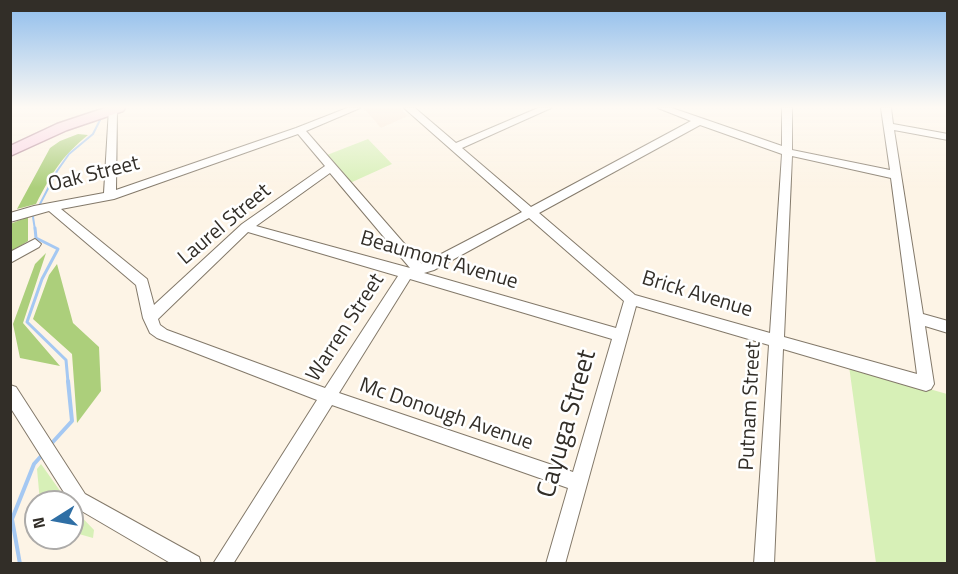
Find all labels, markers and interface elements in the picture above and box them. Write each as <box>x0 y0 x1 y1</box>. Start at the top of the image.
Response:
street label: Oak Street <box>46 152 142 198</box>
street label: Laurel Street <box>174 179 276 271</box>
street label: Beaumont Avenue <box>357 226 521 296</box>
street label: Brick Avenue <box>639 266 755 324</box>
street label: Warren Street <box>302 269 390 387</box>
street label: Putnam Street <box>735 341 767 471</box>
street label: Cayuga Street <box>532 346 604 502</box>
street label: Mc Donough Avenue <box>356 373 536 457</box>
north arrow <box>24 490 84 550</box>
text: N <box>25 515 51 531</box>

